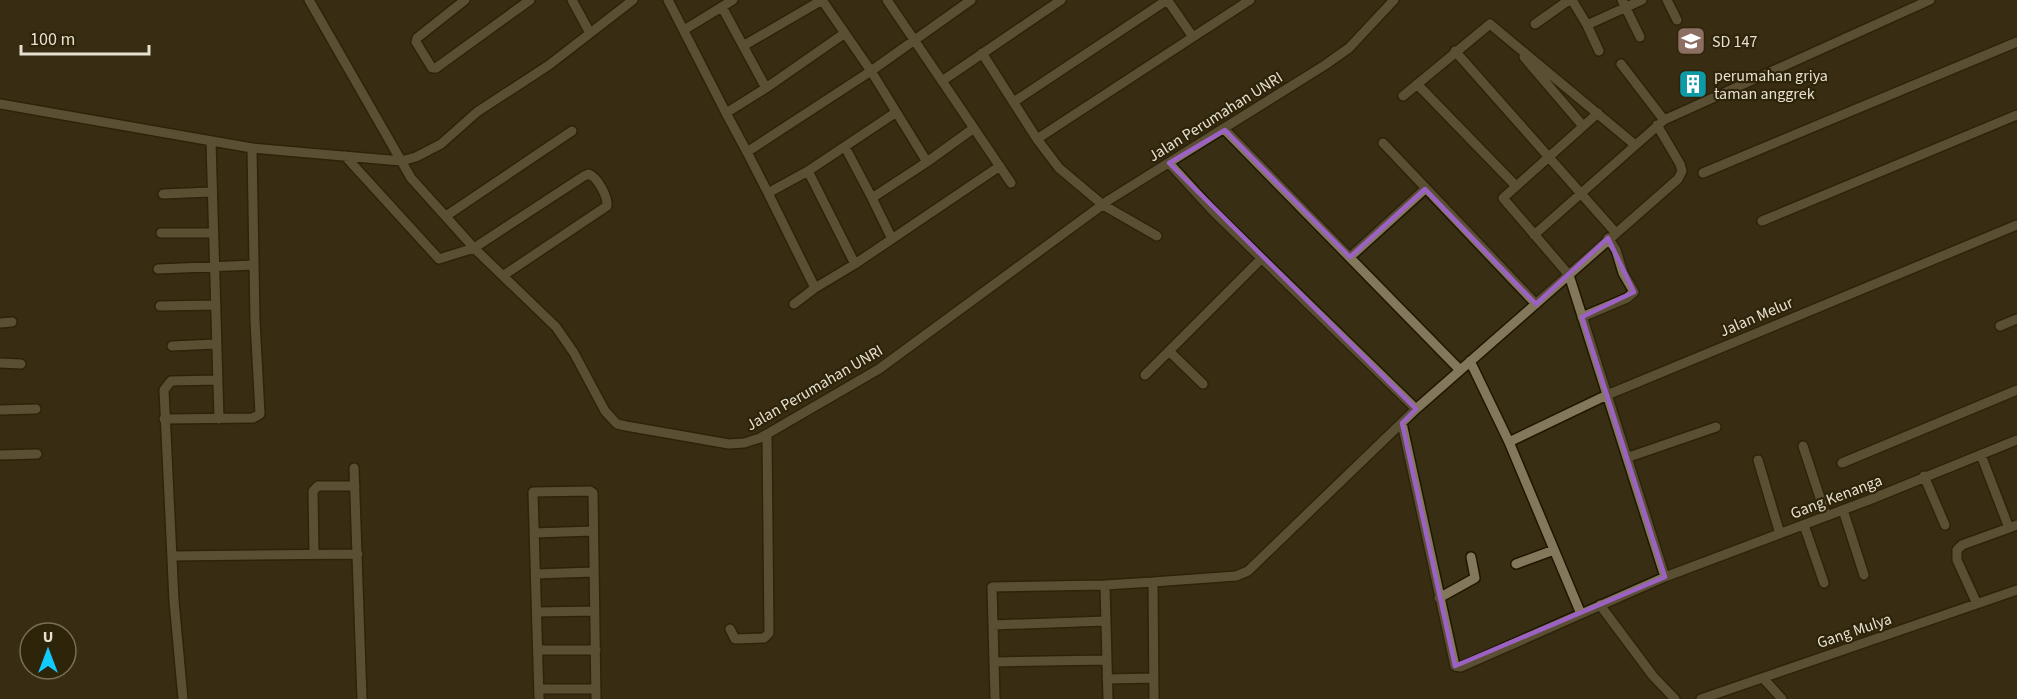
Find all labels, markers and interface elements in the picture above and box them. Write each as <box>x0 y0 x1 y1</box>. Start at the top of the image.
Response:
scale bar <box>21 18 148 56</box>
school or university icon: SD 147 <box>1675 25 1707 57</box>
text: 100 m <box>30 27 75 52</box>
place label: SD 147 <box>1712 31 1757 53</box>
place label: perumahan griya taman anggrek <box>1714 65 1828 105</box>
street label: Jalan Perumahan UNRI <box>1144 67 1287 167</box>
building icon: perumahan griya taman anggrek <box>1677 68 1709 100</box>
street label: Jalan Melur <box>1716 291 1797 342</box>
street label: Jalan Perumahan UNRI <box>742 340 887 436</box>
street label: Gang Kenanga <box>1787 469 1885 524</box>
street label: Gang Mulya <box>1814 608 1895 654</box>
north arrow <box>18 621 78 681</box>
text: U <box>43 626 53 648</box>

